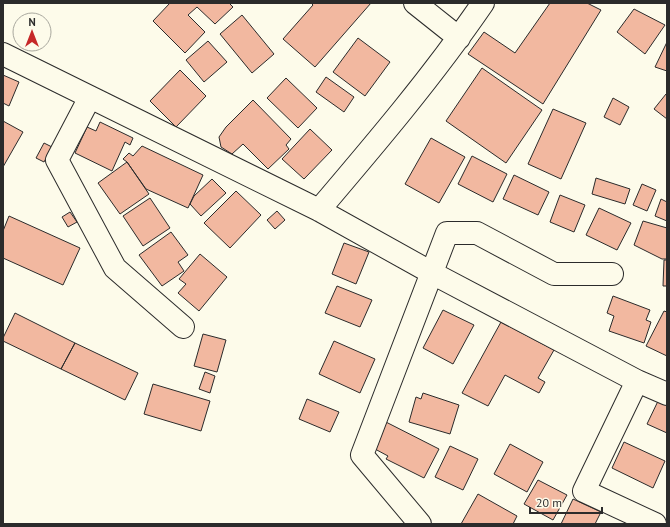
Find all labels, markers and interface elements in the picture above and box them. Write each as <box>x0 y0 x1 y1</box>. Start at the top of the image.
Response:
north arrow <box>12 12 52 52</box>
text: N <box>28 15 36 29</box>
scale bar <box>530 489 602 515</box>
text: 20 m <box>536 495 562 510</box>

